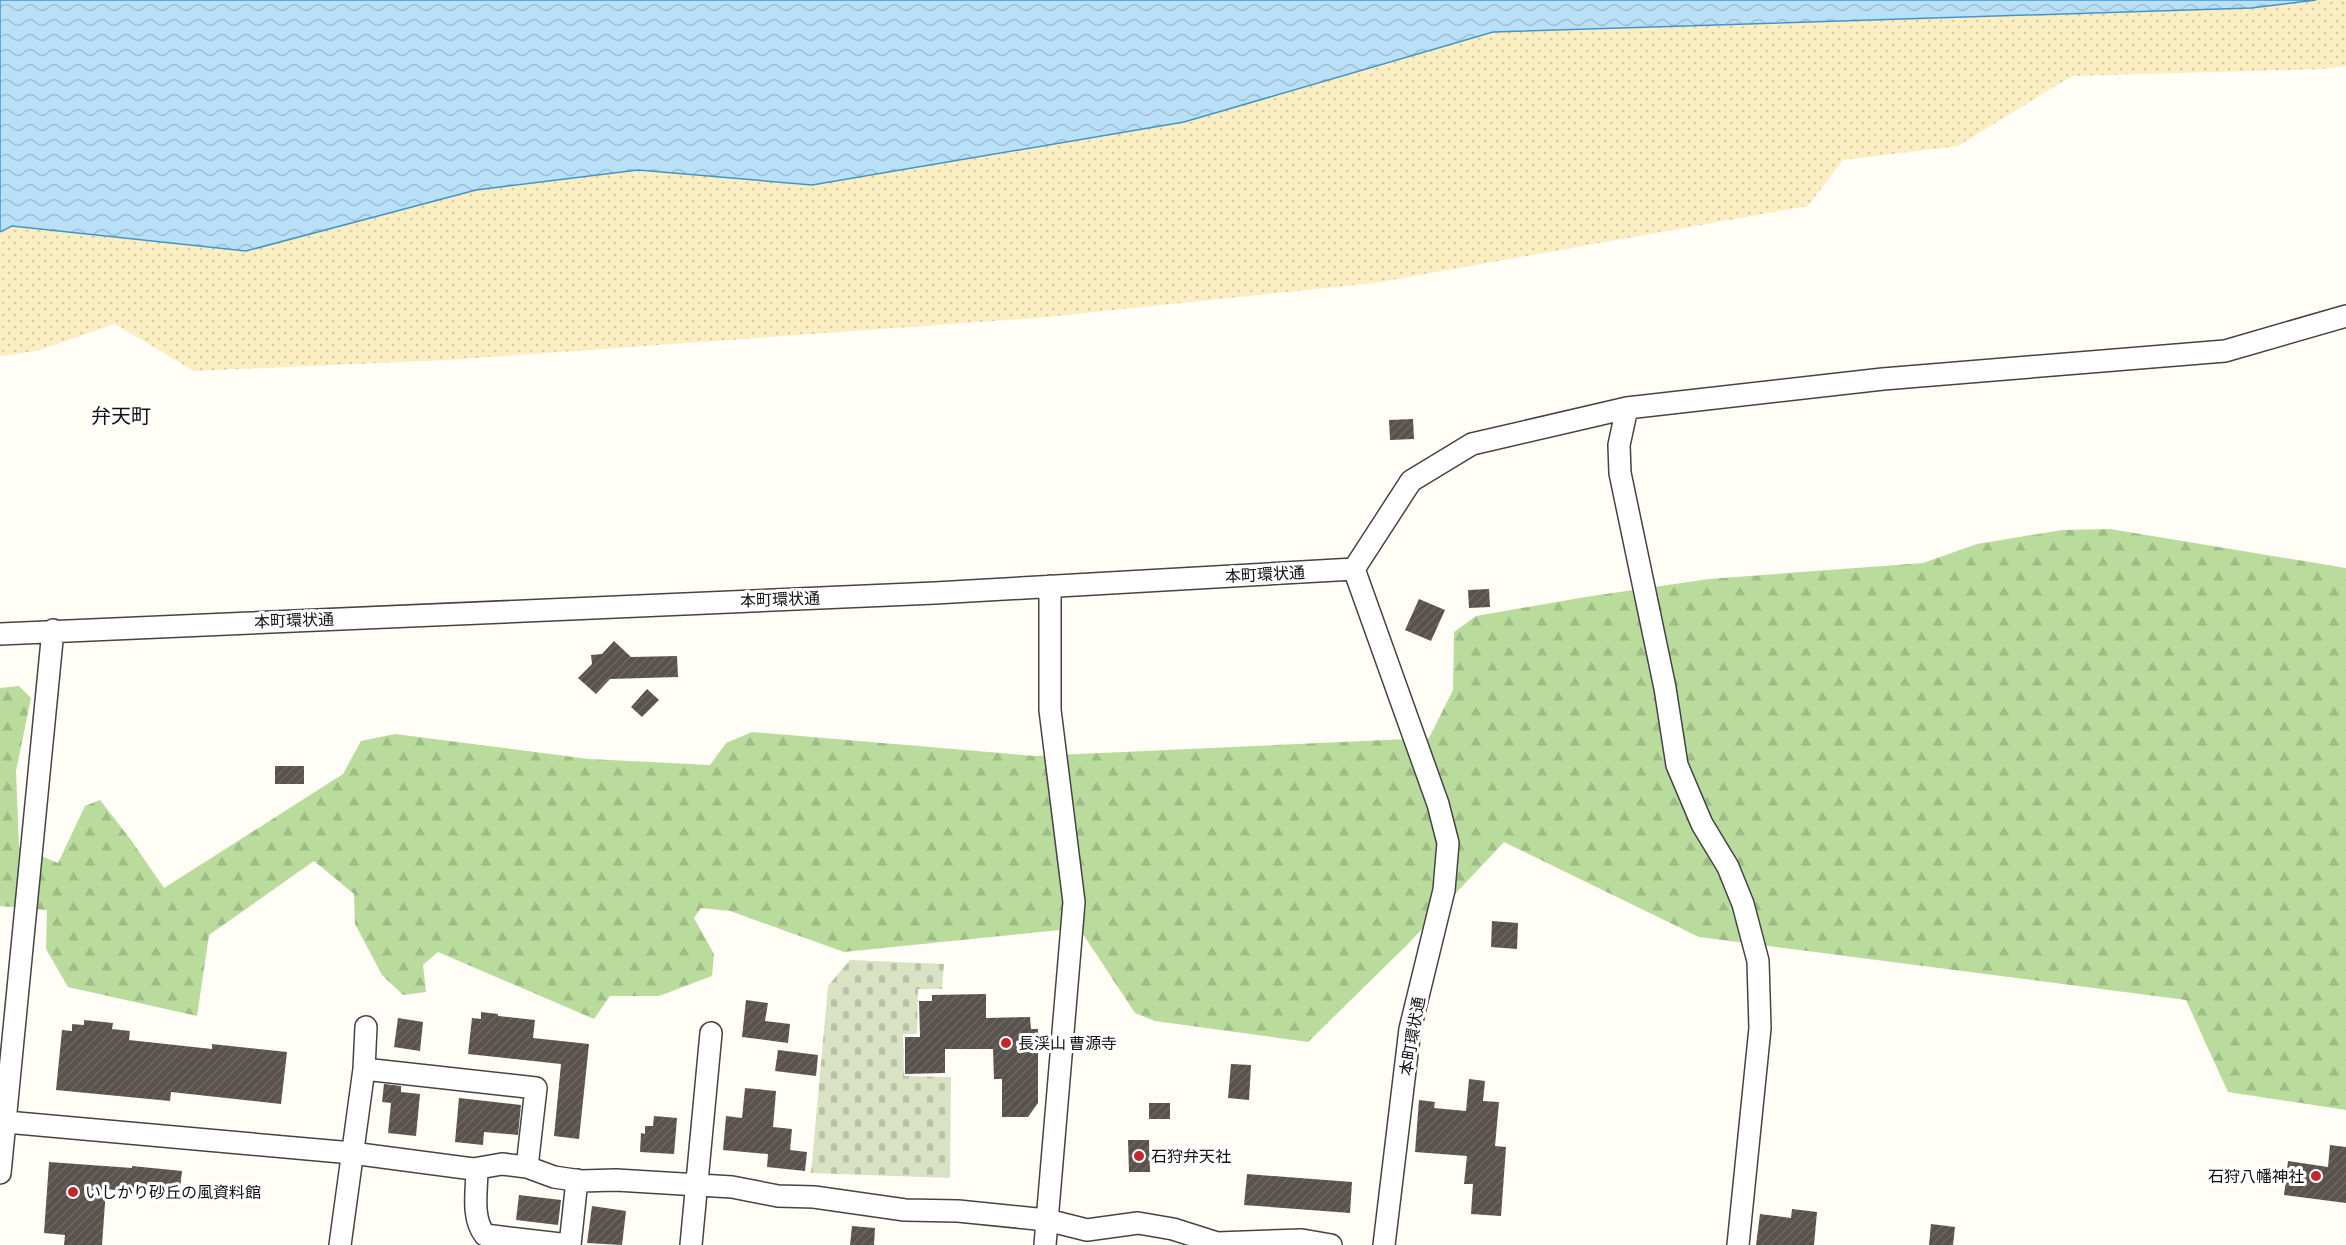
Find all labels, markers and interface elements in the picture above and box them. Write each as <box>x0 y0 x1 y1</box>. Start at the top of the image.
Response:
district label: 弁天町 <box>91 405 151 427</box>
street label: 本町環状通 <box>1225 564 1305 585</box>
street label: 本町環状通 <box>740 590 820 609</box>
street label: 本町環状通 <box>254 611 334 630</box>
street label: 本町環状通 <box>1397 995 1428 1077</box>
place label: 長渓山 曹源寺 <box>1018 1035 1117 1052</box>
marker: 長渓山 曹源寺 <box>999 1036 1013 1050</box>
place label: 石狩弁天社 <box>1151 1148 1231 1165</box>
marker: 石狩弁天社 <box>1132 1149 1146 1163</box>
place label: 石狩八幡神社 <box>2208 1168 2304 1185</box>
marker: 石狩八幡神社 <box>2309 1169 2323 1183</box>
place label: いしかり砂丘の風資料館 <box>85 1184 261 1201</box>
marker: いしかり砂丘の風資料館 <box>66 1185 80 1199</box>

